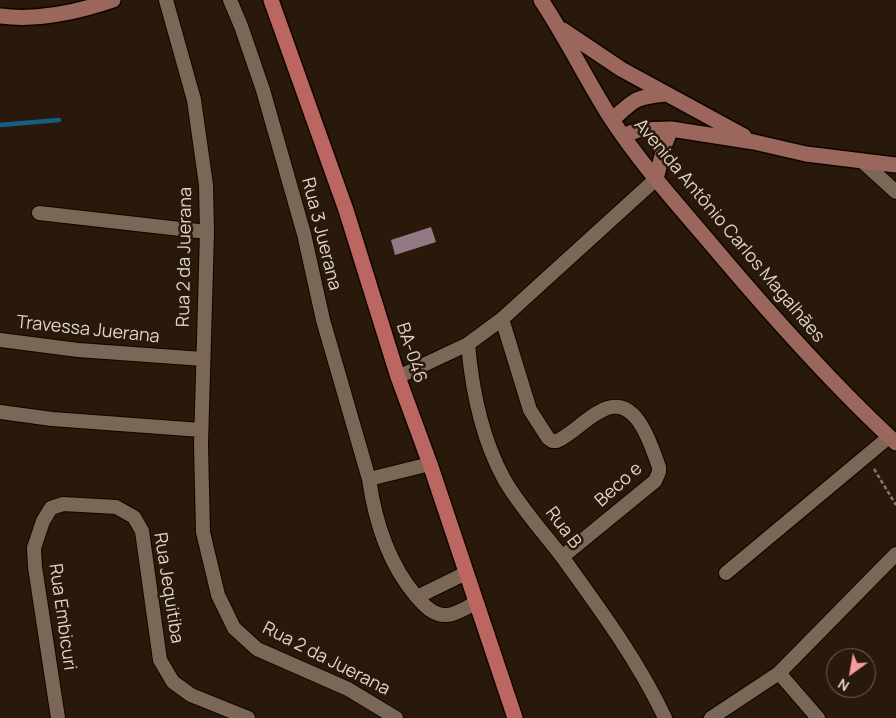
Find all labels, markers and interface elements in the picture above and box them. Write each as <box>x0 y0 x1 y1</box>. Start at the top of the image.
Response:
street label: Avenida Antônio Carlos Magalhães <box>629 115 829 347</box>
street label: Rua 3 Juerana <box>297 175 345 293</box>
street label: Rua 2 da Juerana <box>173 187 197 327</box>
street label: Travessa Juerana <box>15 312 161 348</box>
street label: BA-046 <box>391 320 431 386</box>
street label: Beco e <box>591 458 647 512</box>
street label: Rua B <box>540 503 586 553</box>
street label: Rua Jequitiba <box>149 531 187 645</box>
street label: Rua Embicuri <box>44 562 80 672</box>
street label: Rua 2 da Juerana <box>259 618 393 700</box>
north arrow <box>826 648 876 698</box>
text: N <box>834 675 853 696</box>

